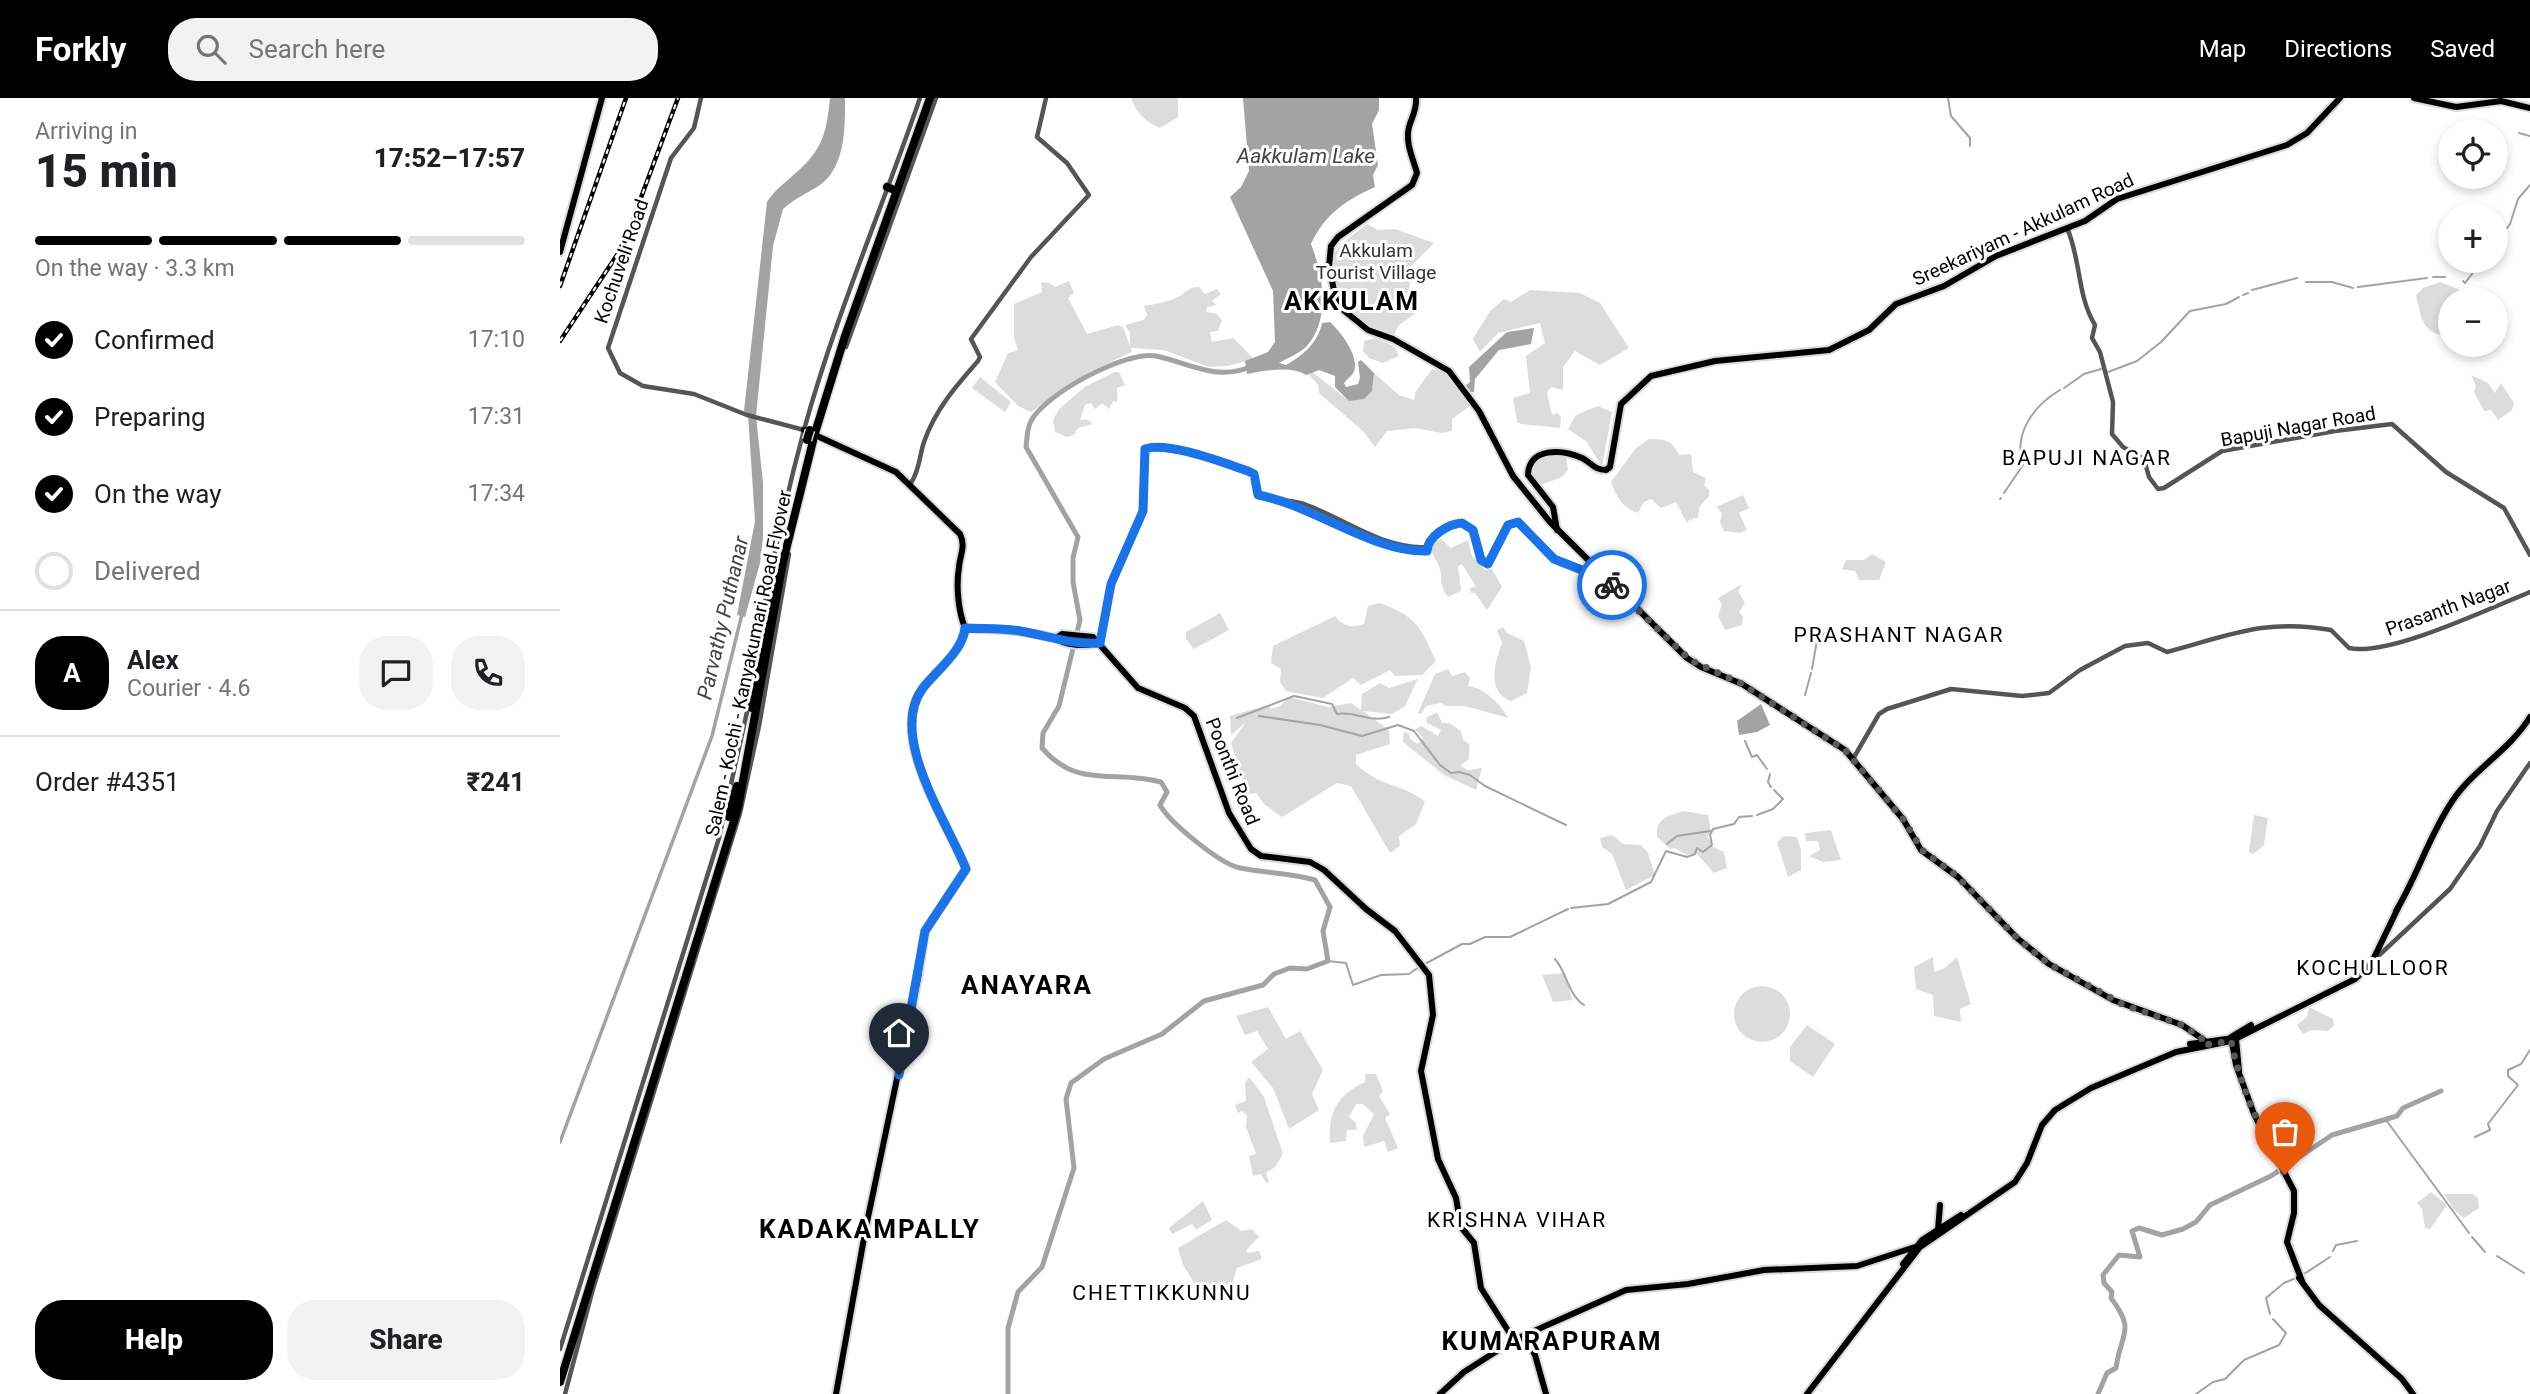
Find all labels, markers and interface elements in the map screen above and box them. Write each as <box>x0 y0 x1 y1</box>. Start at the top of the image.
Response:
search box <box>168 18 658 81</box>
text: Forkly <box>35 30 126 69</box>
icon: search <box>192 30 230 68</box>
text: Search here <box>248 34 385 64</box>
text: Map <box>2199 35 2246 63</box>
text: Directions <box>2284 35 2392 63</box>
text: Saved <box>2430 35 2495 63</box>
text: Arriving in <box>35 118 138 145</box>
map controls <box>2438 119 2508 357</box>
button: locate <box>2438 119 2508 189</box>
text: 17:52–17:57 <box>374 143 525 173</box>
text: 15 min <box>35 144 178 198</box>
water label: Aakkulam Lake <box>1236 144 1375 168</box>
street label: Sreekariyam - Akkulam Road <box>1909 168 2137 291</box>
street label: Kochuveli Road <box>589 196 654 326</box>
button: + <box>2438 203 2508 273</box>
park label: Akkulam Tourist Village <box>1316 239 1436 284</box>
text: On the way · 3.3 km <box>35 255 235 282</box>
district label: AKKULAM <box>1284 286 1420 316</box>
button: − <box>2438 287 2508 357</box>
icon: check <box>35 321 73 359</box>
text: Confirmed <box>94 325 215 355</box>
text: 17:10 <box>468 326 525 353</box>
icon: check <box>35 398 73 436</box>
text: Preparing <box>94 402 206 432</box>
street label: Bapuji Nagar Road <box>2219 402 2377 451</box>
text: 17:31 <box>468 403 525 430</box>
district label: BAPUJI NAGAR <box>2002 446 2172 470</box>
icon: check <box>35 475 73 513</box>
text: On the way <box>94 479 222 509</box>
text: 17:34 <box>468 480 525 507</box>
street label: Salem - Kochi - Kanyakumari Road Flyover <box>701 487 797 838</box>
water label: Parvathy Puthanar <box>693 533 754 702</box>
courier <box>1577 550 1647 620</box>
text: Delivered <box>94 556 201 586</box>
icon: bike <box>1593 566 1631 604</box>
street label: Prasanth Nagar <box>2382 574 2515 641</box>
district label: PRASHANT NAGAR <box>1794 623 2004 647</box>
button: chat <box>359 636 433 710</box>
button: phone <box>451 636 525 710</box>
text: Alex <box>127 645 179 675</box>
text: A <box>63 658 81 688</box>
text: Courier · 4.6 <box>127 675 250 702</box>
street label: Poonthi Road <box>1201 714 1264 828</box>
text: Order #4351 <box>35 767 180 797</box>
text: ₹241 <box>467 767 525 797</box>
district label: KOCHULLOOR <box>2296 956 2450 980</box>
district label: ANAYARA <box>961 970 1093 1000</box>
pin <box>869 1003 929 1075</box>
icon: home <box>880 1014 918 1052</box>
pin <box>2255 1102 2315 1174</box>
icon: bag <box>2266 1113 2304 1151</box>
district label: KRISHNA VIHAR <box>1427 1208 1607 1232</box>
district label: KADAKAMPALLY <box>759 1214 981 1244</box>
district label: CHETTIKKUNNU <box>1072 1281 1252 1305</box>
button: Help <box>35 1300 273 1380</box>
button: Share <box>287 1300 525 1380</box>
district label: KUMARAPURAM <box>1441 1326 1663 1356</box>

